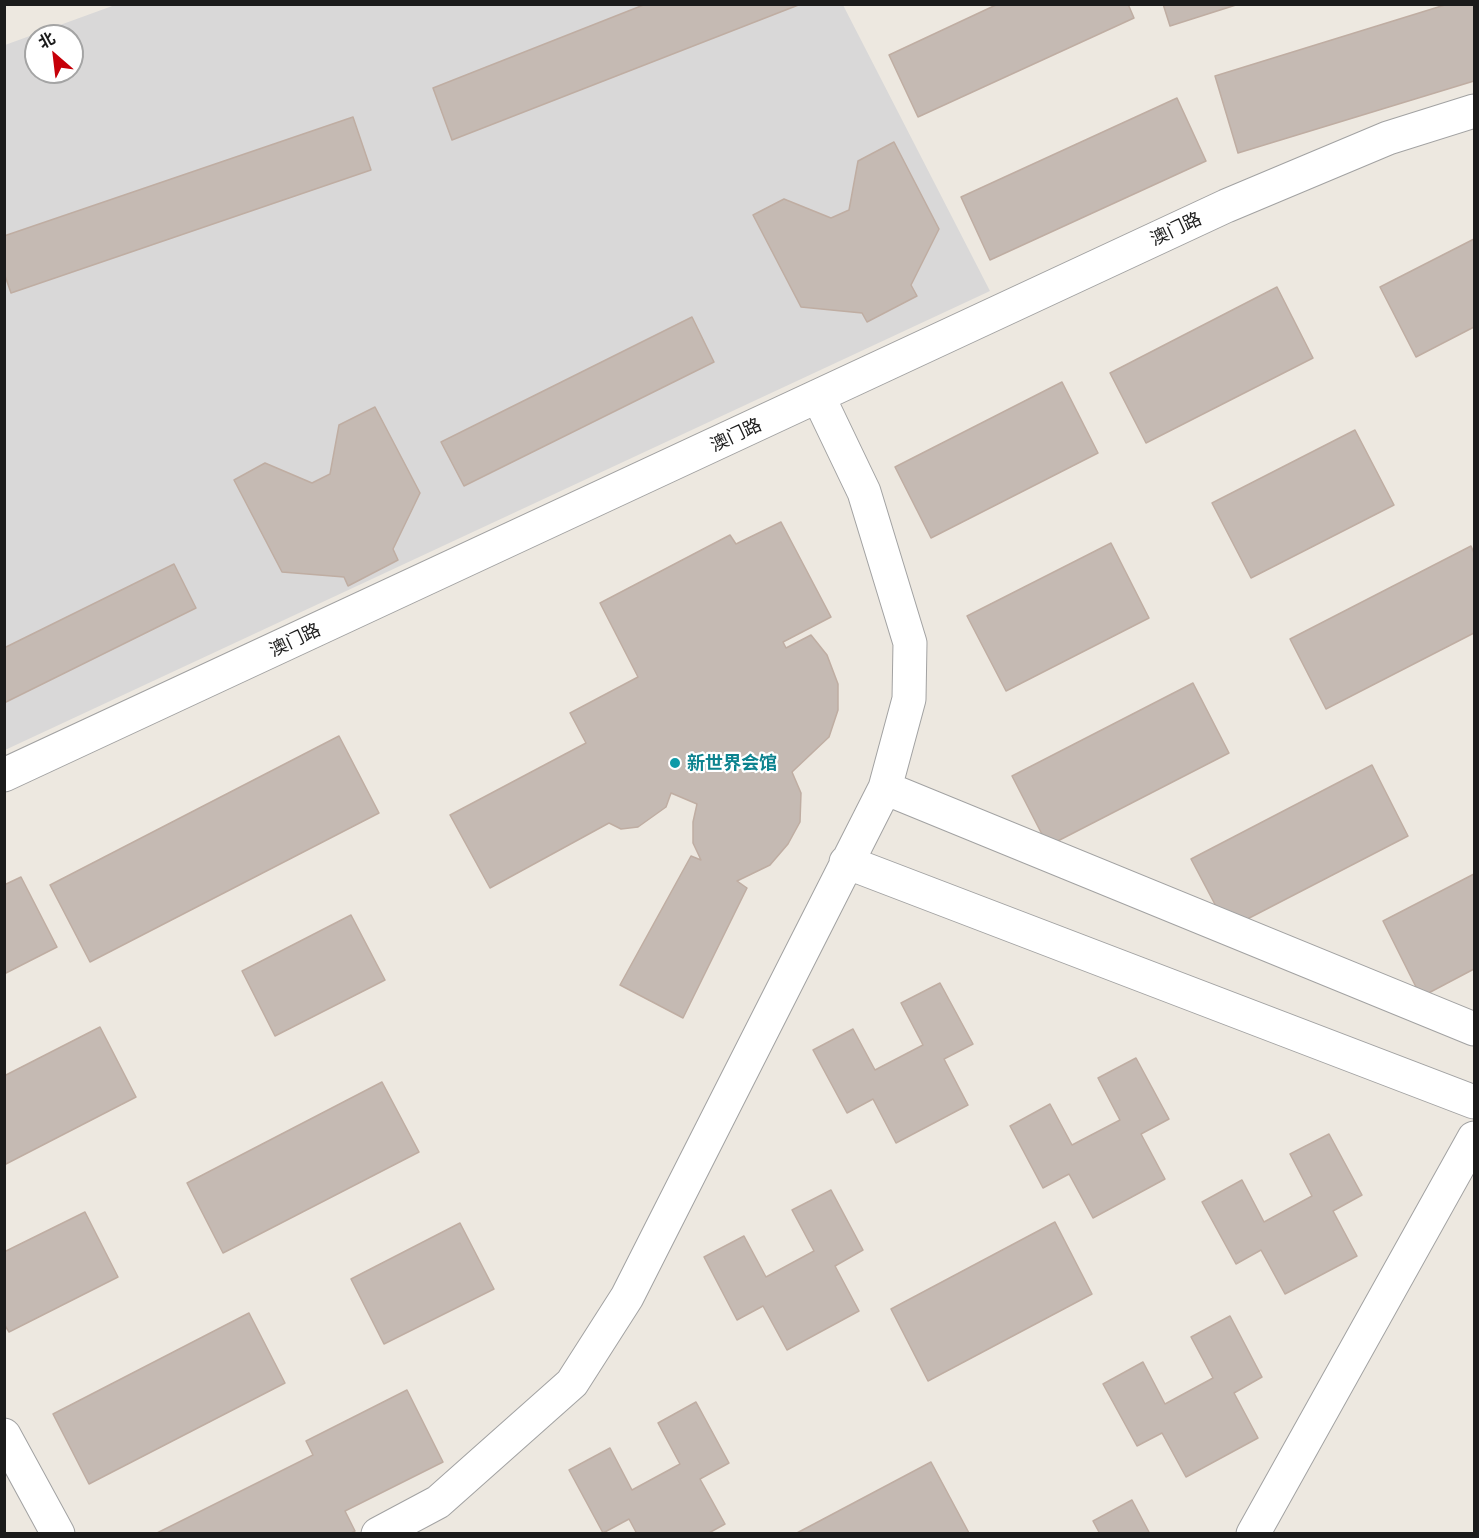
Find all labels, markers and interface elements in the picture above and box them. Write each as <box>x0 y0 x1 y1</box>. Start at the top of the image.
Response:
north arrow <box>24 24 84 84</box>
text: 北 <box>35 27 58 52</box>
street label: 澳门路 <box>1147 208 1205 250</box>
street label: 澳门路 <box>707 414 765 456</box>
street label: 澳门路 <box>266 619 324 661</box>
place label: 新世界会馆 <box>687 752 777 774</box>
marker: 新世界会馆 <box>668 756 682 770</box>

